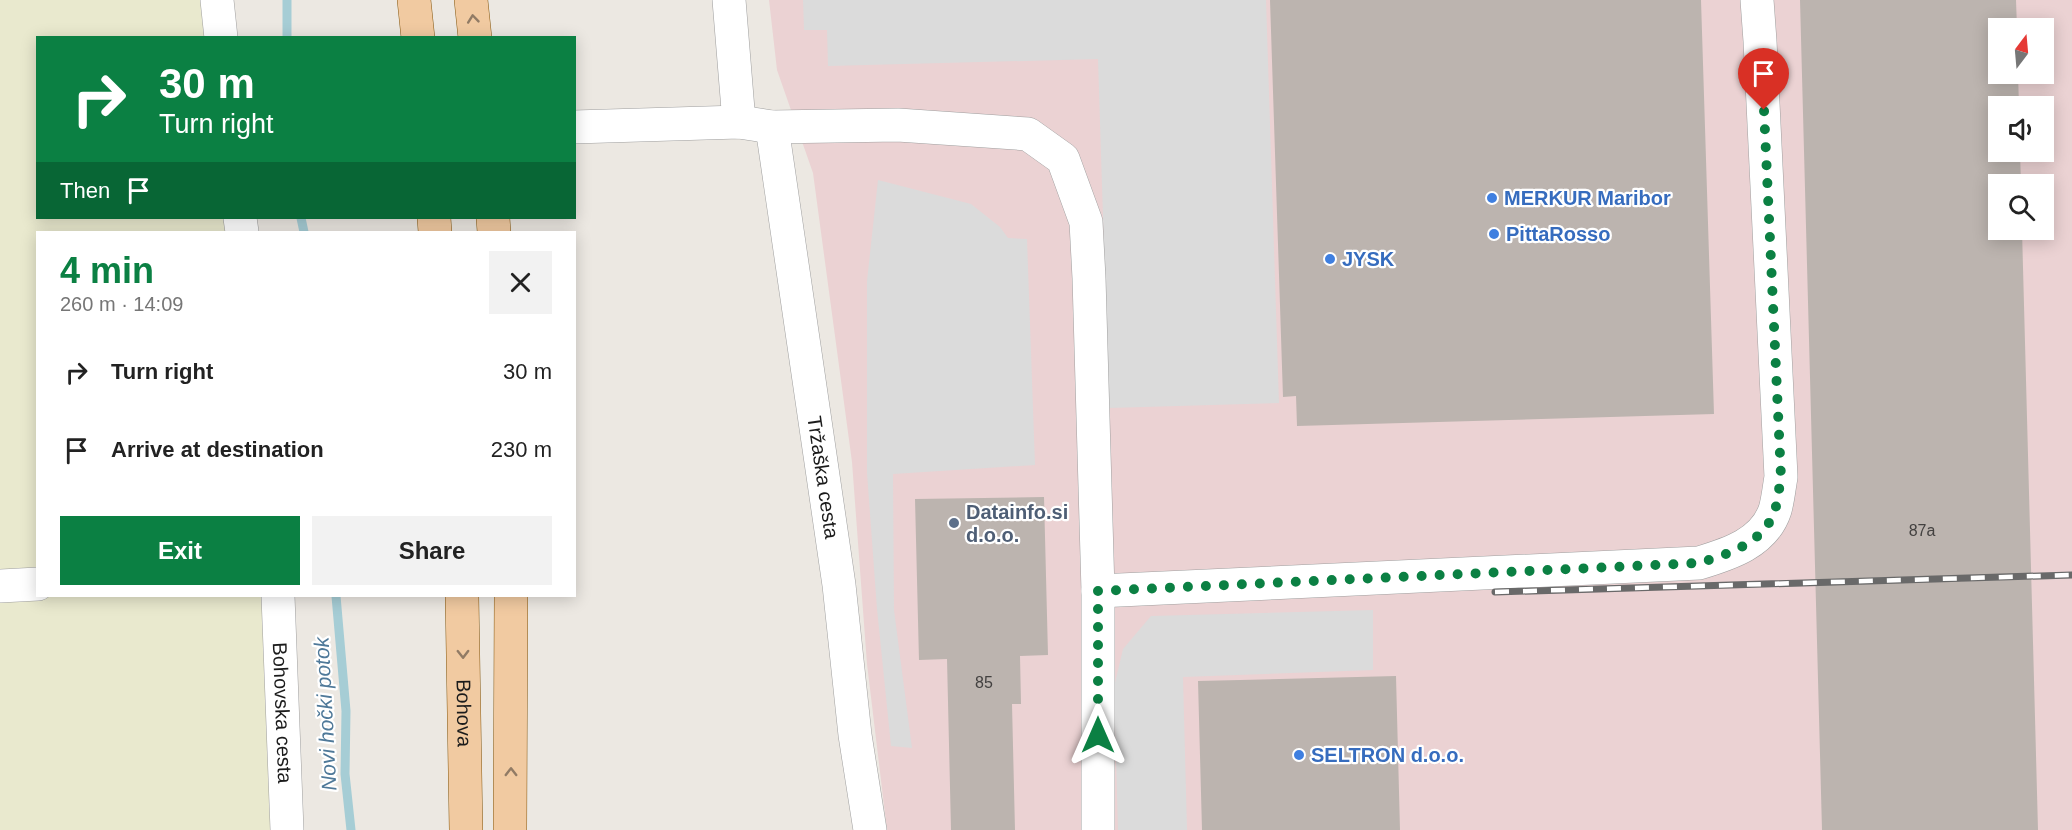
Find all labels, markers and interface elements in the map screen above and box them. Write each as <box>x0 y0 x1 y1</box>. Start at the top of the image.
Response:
one-way arrow <box>468 14 480 23</box>
north arrow <box>1988 18 2054 84</box>
map controls <box>1988 18 2054 240</box>
pin <box>1738 48 1789 110</box>
icon: arrive <box>1747 57 1780 90</box>
icon: right <box>60 60 138 138</box>
text: 30 m <box>159 60 255 107</box>
button: sound <box>1988 96 2054 162</box>
text: Turn right <box>159 109 274 139</box>
icon: arrive <box>122 174 155 207</box>
button: search <box>1988 174 2054 240</box>
text: Then <box>60 178 110 203</box>
place label: MERKUR Maribor <box>1504 187 1671 209</box>
marker: MERKUR Maribor <box>1485 191 1499 205</box>
place label: PittaRosso <box>1506 223 1610 245</box>
marker: PittaRosso <box>1487 227 1501 241</box>
place label: JYSK <box>1342 248 1395 270</box>
text: 4 min <box>60 250 154 291</box>
button: close <box>489 251 552 314</box>
marker: JYSK <box>1323 252 1337 266</box>
text: 260 m · 14:09 <box>60 293 183 315</box>
icon: right <box>60 356 93 389</box>
text: Turn right <box>111 359 213 384</box>
text: 30 m <box>503 359 552 384</box>
street label: Tržaška cesta <box>803 414 843 541</box>
icon: arrive <box>60 434 93 467</box>
text: Arrive at destination <box>111 437 324 462</box>
text: 230 m <box>491 437 552 462</box>
place label: Datainfo.si d.o.o. <box>966 501 1068 546</box>
button: Exit <box>60 516 300 585</box>
button: Share <box>312 516 552 585</box>
marker: Datainfo.si d.o.o. <box>947 516 961 530</box>
house number: 87a <box>1909 522 1935 539</box>
water label: Novi hočki potok <box>309 635 341 792</box>
street label: Bohovska cesta <box>269 642 296 785</box>
one-way arrow <box>457 649 469 658</box>
house number: 85 <box>975 674 993 691</box>
street label: Bohova <box>452 679 476 748</box>
position arrow <box>1066 703 1130 767</box>
place label: SELTRON d.o.o. <box>1311 744 1464 766</box>
marker: SELTRON d.o.o. <box>1292 748 1306 762</box>
one-way arrow <box>505 767 517 776</box>

